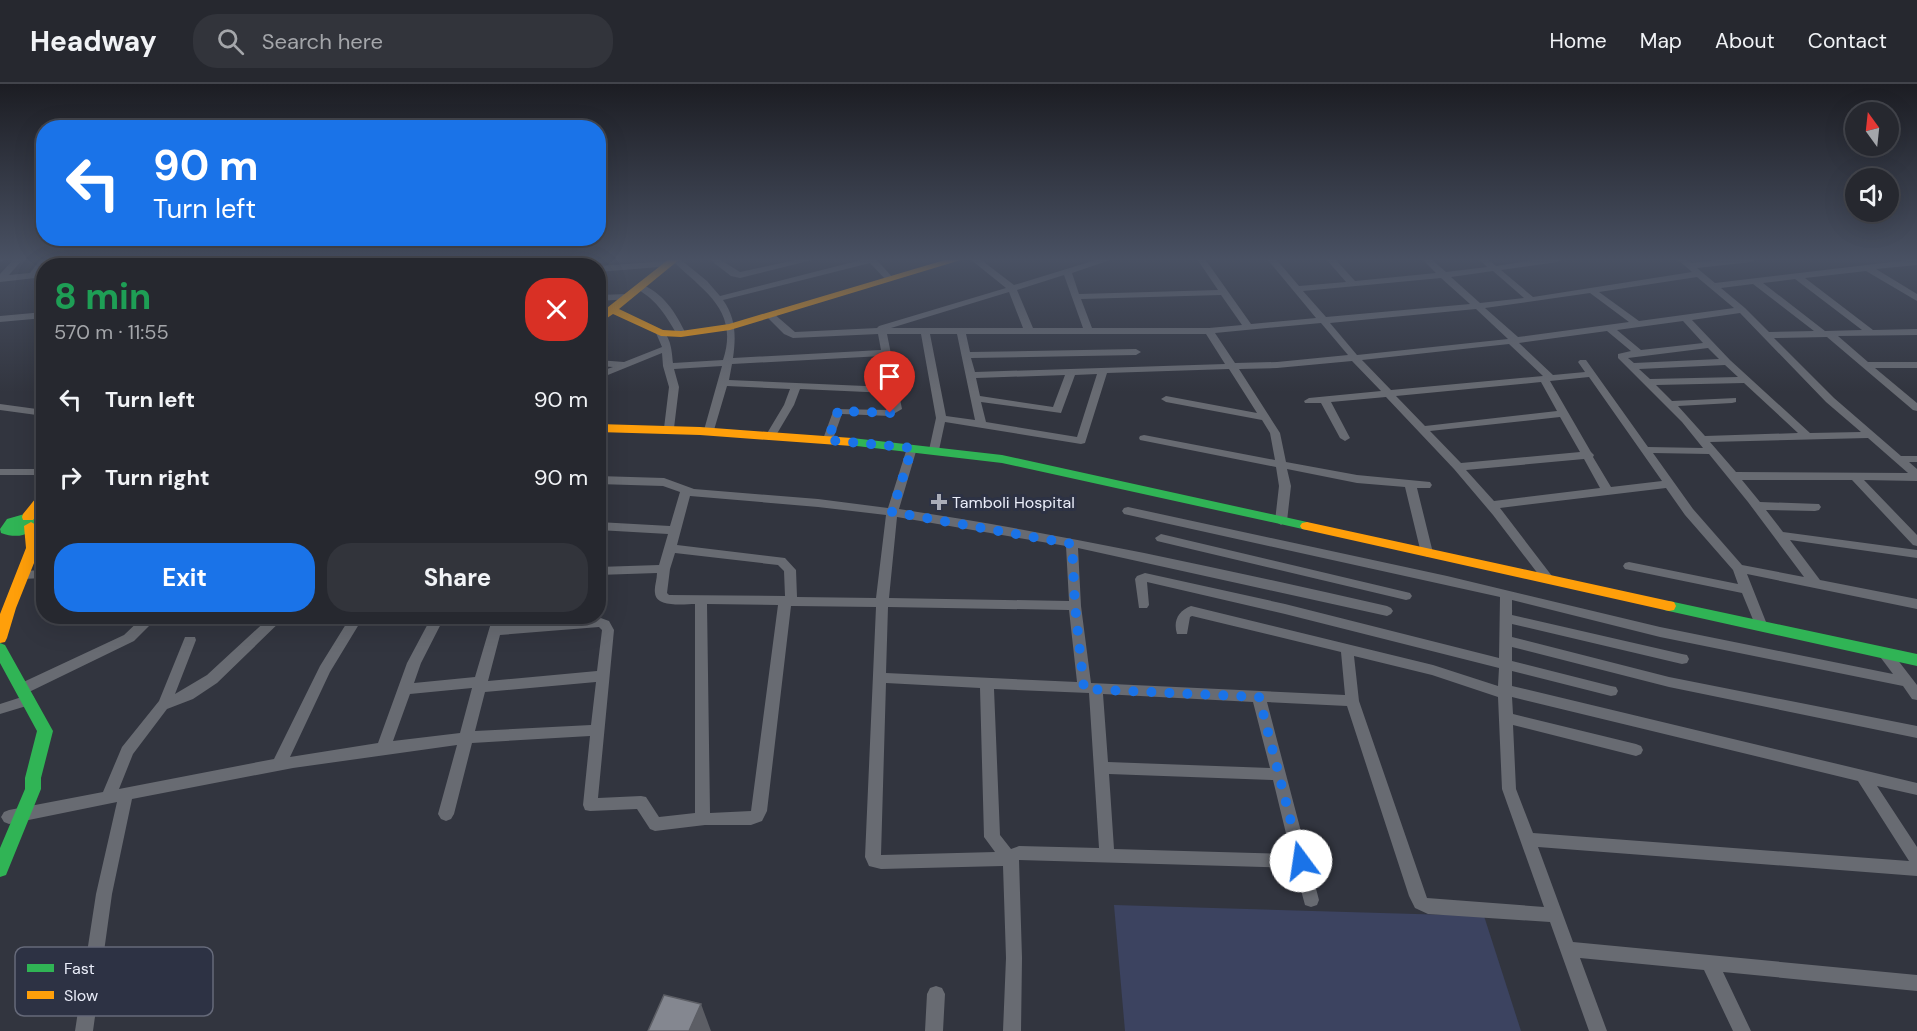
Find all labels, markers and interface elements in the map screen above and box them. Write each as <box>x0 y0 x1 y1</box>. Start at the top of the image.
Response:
search box <box>193 14 613 68</box>
text: Headway <box>30 23 157 60</box>
icon: search <box>214 25 247 58</box>
text: Search here <box>262 27 383 56</box>
text: Home <box>1549 27 1607 55</box>
text: Map <box>1640 27 1682 55</box>
text: About <box>1715 27 1775 55</box>
text: Contact <box>1808 27 1887 55</box>
north arrow <box>1845 102 1899 156</box>
map controls <box>1845 102 1899 222</box>
text: 90 m <box>153 138 259 193</box>
icon: left <box>54 144 132 222</box>
button: sound <box>1845 168 1899 222</box>
text: Turn left <box>153 191 256 226</box>
text: 8 min <box>54 273 151 320</box>
button: close <box>525 278 588 341</box>
text: 570 m · 11:55 <box>54 319 169 345</box>
pin <box>864 351 915 413</box>
icon: arrive <box>873 360 906 393</box>
icon: left <box>54 383 87 416</box>
text: Turn left <box>105 385 195 414</box>
text: 90 m <box>534 385 588 414</box>
icon: right <box>54 461 87 494</box>
text: Turn right <box>105 463 210 492</box>
text: 90 m <box>534 463 588 492</box>
place label: Tamboli Hospital <box>952 492 1075 513</box>
marker: Tamboli Hospital <box>930 493 948 511</box>
button: Exit <box>54 543 315 612</box>
button: Share <box>327 543 588 612</box>
position arrow <box>1269 829 1333 893</box>
legend <box>15 947 213 1016</box>
text: Fast <box>64 958 95 979</box>
text: Slow <box>64 985 98 1006</box>

